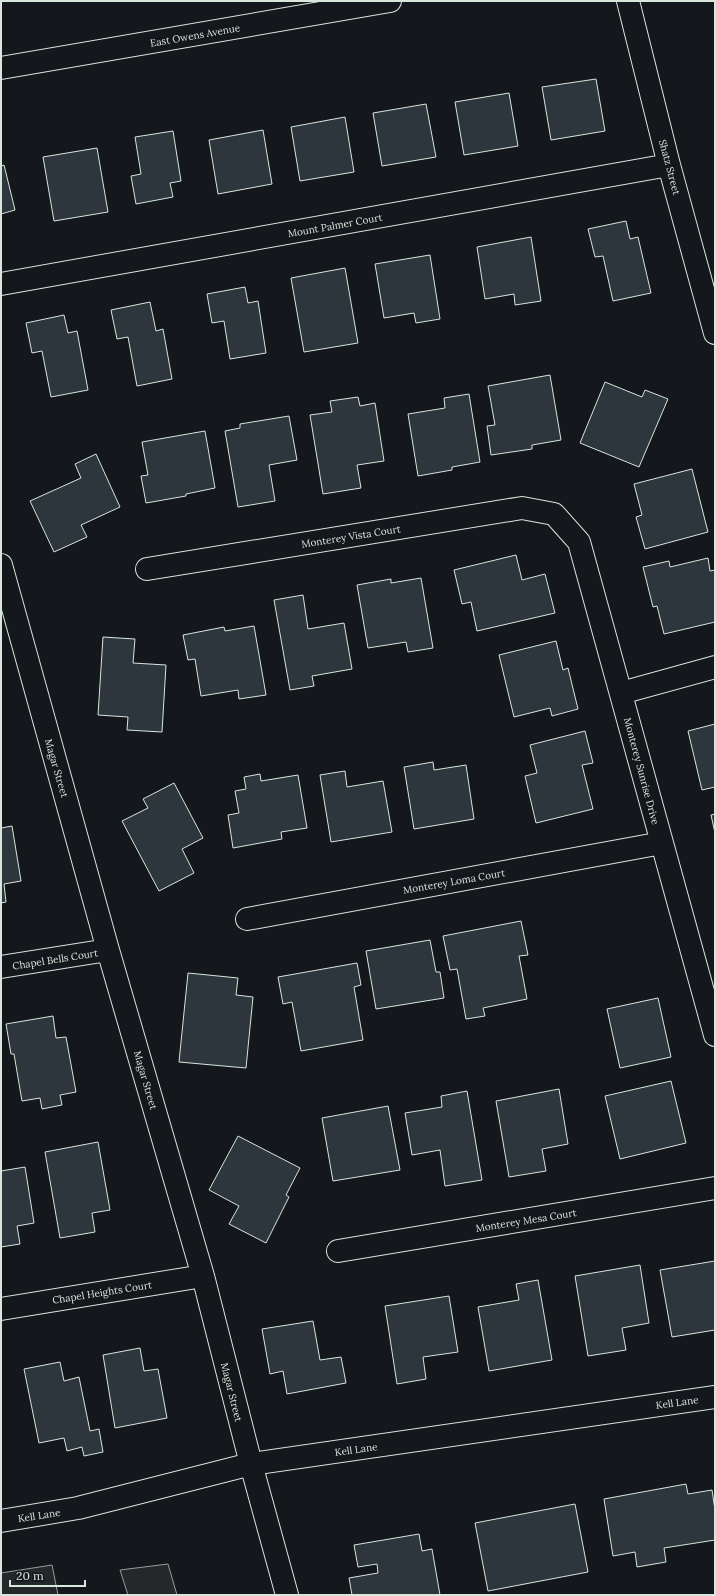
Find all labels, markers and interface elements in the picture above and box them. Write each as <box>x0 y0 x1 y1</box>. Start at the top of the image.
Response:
street label: East Owens Avenue <box>149 21 242 50</box>
street label: Shatz Street <box>656 138 683 196</box>
street label: Mount Palmer Court <box>287 211 383 240</box>
street label: Monterey Vista Court <box>301 522 402 551</box>
street label: Monterey Sunrise Drive <box>621 716 662 827</box>
street label: Magar Street <box>42 737 71 799</box>
street label: Monterey Loma Court <box>402 866 506 897</box>
street label: Chapel Bells Court <box>11 946 99 973</box>
street label: Magar Street <box>131 1049 160 1111</box>
street label: Monterey Mesa Court <box>475 1206 577 1235</box>
street label: Chapel Heights Court <box>51 1278 153 1307</box>
street label: Magar Street <box>218 1361 245 1423</box>
street label: Kell Lane <box>655 1393 700 1412</box>
street label: Kell Lane <box>334 1440 379 1459</box>
street label: Kell Lane <box>17 1506 62 1525</box>
scale bar <box>10 1562 85 1588</box>
text: 20 m <box>16 1568 44 1583</box>

